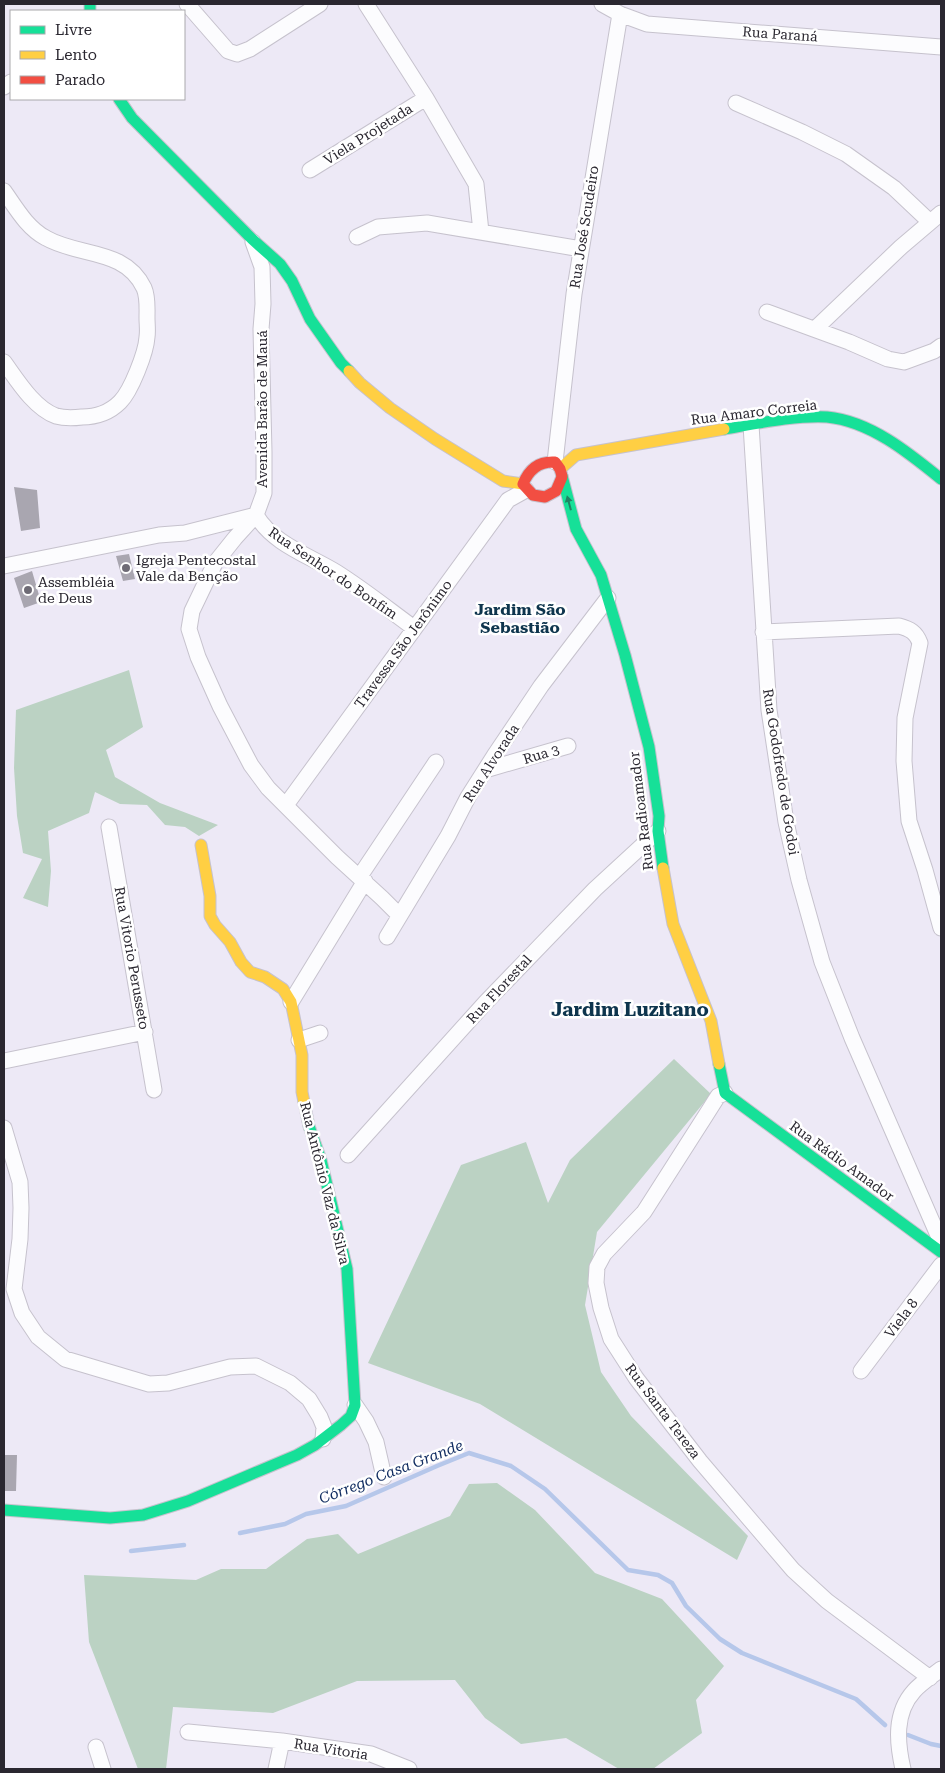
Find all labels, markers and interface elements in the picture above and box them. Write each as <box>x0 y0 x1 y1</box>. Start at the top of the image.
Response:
legend <box>10 10 185 100</box>
text: Livre <box>55 21 92 39</box>
street label: Rua Paraná <box>742 23 819 45</box>
text: Lento <box>55 46 97 64</box>
text: Parado <box>55 71 105 89</box>
street label: Viela Projetada <box>321 100 416 168</box>
street label: Rua José Scudeiro <box>566 164 602 290</box>
street label: Avenida Barão de Mauá <box>254 330 270 488</box>
street label: Rua Amaro Correia <box>690 396 818 428</box>
one-way arrow <box>565 496 573 511</box>
street label: Rua Senhor do Bonfim <box>265 524 401 622</box>
place label: Igreja Pentecostal Vale da Benção <box>136 552 257 584</box>
marker: Igreja Pentecostal Vale da Benção <box>120 562 132 574</box>
place label: Assembléia de Deus <box>38 574 115 606</box>
street label: Travessa São Jerônimo <box>351 577 455 711</box>
marker: Assembléia de Deus <box>22 584 34 596</box>
district label: Jardim São Sebastião <box>474 600 566 637</box>
street label: Rua Godofredo de Godoi <box>760 688 802 857</box>
street label: Rua Alvorada <box>460 721 522 805</box>
street label: Rua 3 <box>521 741 561 767</box>
street label: Rua Radioamador <box>626 751 656 871</box>
street label: Rua Vitorio Perusseto <box>112 885 152 1031</box>
street label: Rua Florestal <box>463 951 535 1027</box>
district label: Jardim Luzitano <box>551 998 709 1021</box>
street label: Rua Antônio Vaz da Silva <box>297 1100 353 1266</box>
street label: Rua Rádio Amador <box>787 1118 898 1204</box>
street label: Viela 8 <box>881 1295 921 1341</box>
street label: Rua Santa Tereza <box>622 1360 704 1462</box>
water label: Córrego Casa Grande <box>316 1436 466 1508</box>
street label: Rua Vitoria <box>293 1735 370 1763</box>

